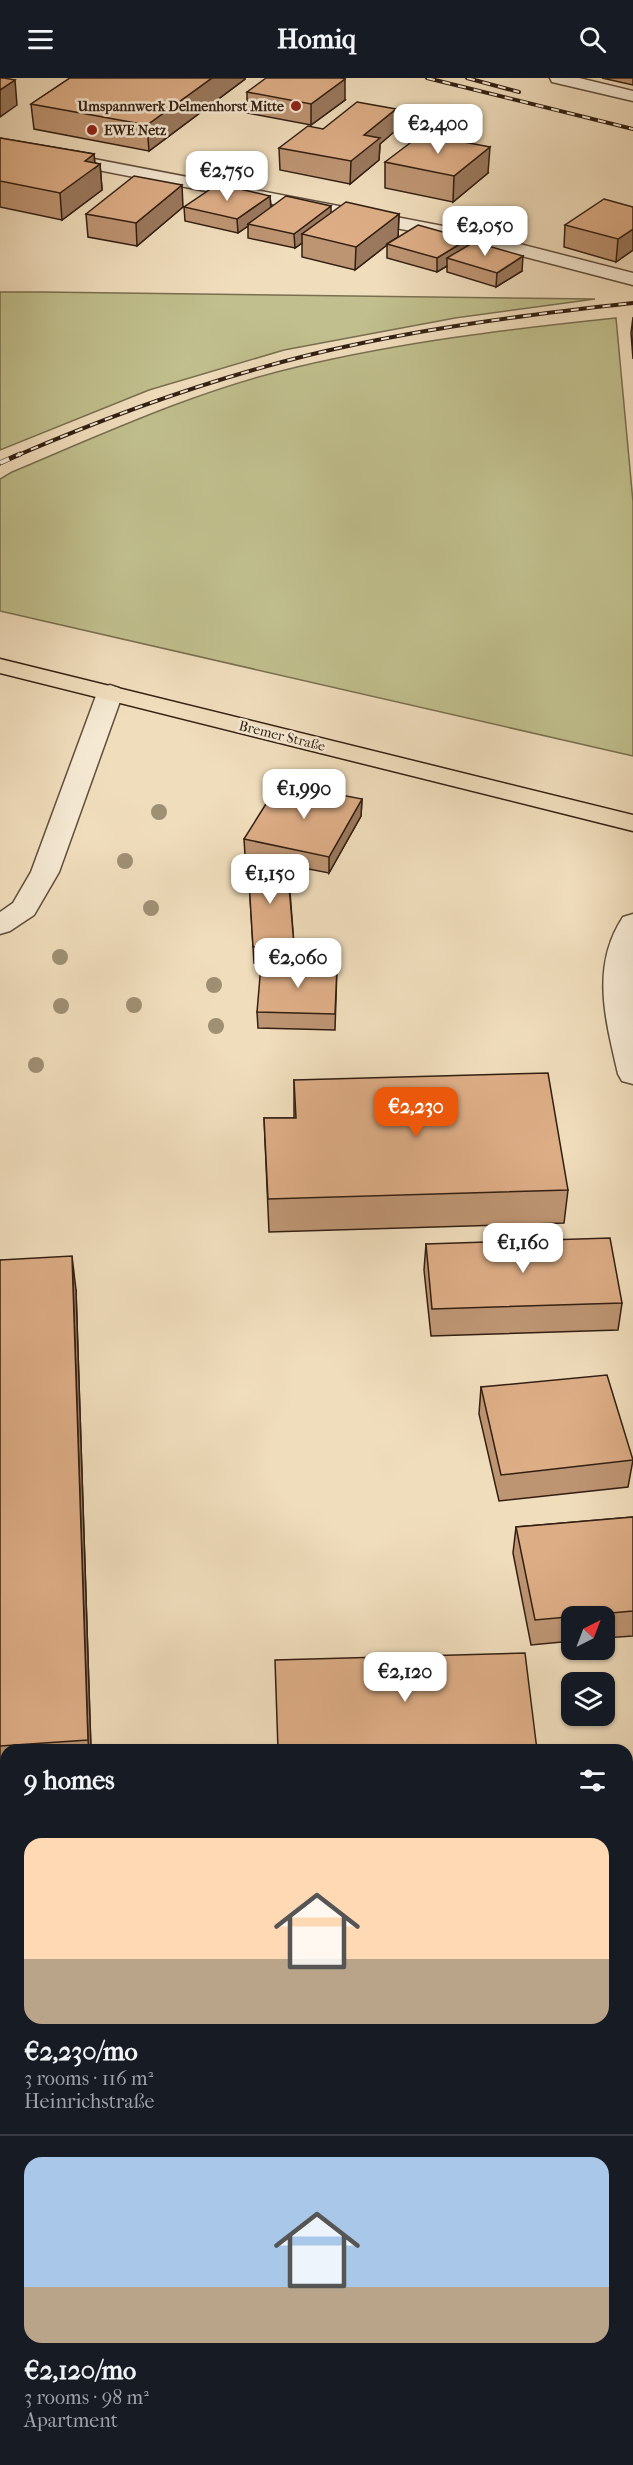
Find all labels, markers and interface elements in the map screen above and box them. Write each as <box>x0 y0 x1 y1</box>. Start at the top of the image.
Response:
icon: menu <box>24 23 57 56</box>
text: Homiq <box>277 23 356 55</box>
icon: search <box>576 23 609 56</box>
place label: Umspannwerk Delmenhorst Mitte <box>76 98 284 115</box>
marker: Umspannwerk Delmenhorst Mitte <box>289 99 303 113</box>
pin: €2,400 <box>389 104 487 155</box>
text: €2,400 <box>408 112 468 135</box>
place label: EWE Netz <box>104 122 167 139</box>
marker: EWE Netz <box>85 123 99 137</box>
pin: €2,750 <box>178 151 276 202</box>
text: €2,750 <box>200 159 254 182</box>
pin: €2,050 <box>436 206 534 257</box>
text: €2,050 <box>457 214 513 237</box>
street label: Bremer Straße <box>237 717 327 755</box>
pin: €1,990 <box>255 769 353 820</box>
text: €1,990 <box>277 777 331 800</box>
pin: €1,150 <box>221 854 319 905</box>
text: €1,150 <box>245 862 295 885</box>
pin: €2,060 <box>249 938 347 989</box>
text: €2,060 <box>268 946 328 969</box>
pin: €2,230 <box>367 1087 465 1138</box>
text: €2,230 <box>388 1095 444 1118</box>
pin: €1,160 <box>474 1223 572 1274</box>
text: €1,160 <box>497 1231 549 1254</box>
north arrow <box>561 1606 615 1660</box>
map controls <box>561 1606 615 1726</box>
pin: €2,120 <box>356 1652 454 1703</box>
text: €2,120 <box>378 1660 432 1683</box>
button: layers <box>561 1672 615 1726</box>
icon: filters <box>576 1764 609 1797</box>
text: 9 homes <box>24 1765 115 1796</box>
icon: home <box>263 1877 371 1985</box>
text: €2,230/mo <box>24 2036 138 2067</box>
text: 3 rooms · 116 m² <box>24 2067 153 2090</box>
text: Heinrichstraße <box>24 2090 154 2113</box>
icon: home <box>263 2196 371 2304</box>
text: €2,120/mo <box>24 2355 136 2386</box>
text: 3 rooms · 98 m² <box>24 2386 149 2409</box>
text: Apartment <box>24 2409 118 2432</box>

